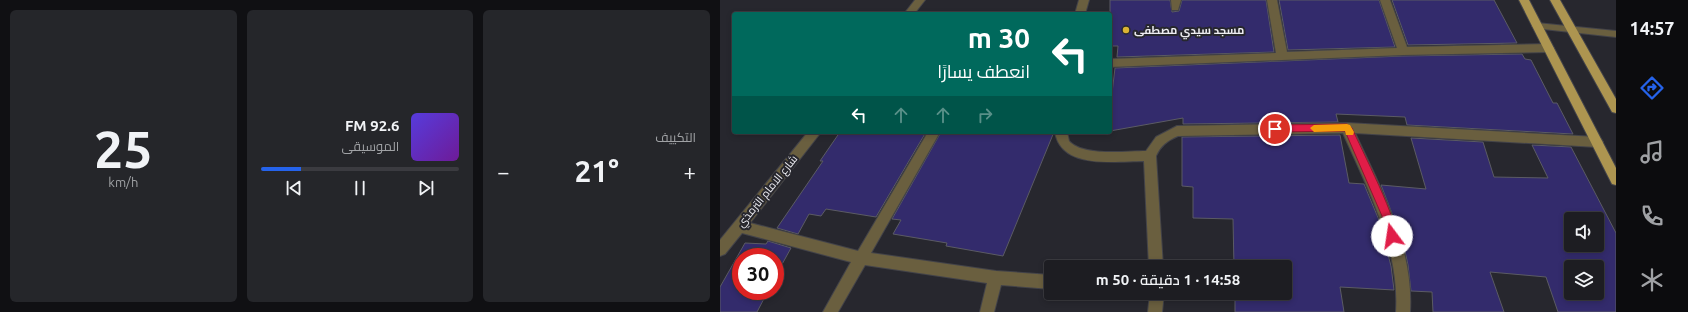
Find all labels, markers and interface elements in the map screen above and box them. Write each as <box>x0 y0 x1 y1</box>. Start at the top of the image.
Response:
text: 14:57 <box>1629 18 1675 38</box>
text: 30 m <box>968 22 1030 53</box>
place label: مسجد سيدي مصطفى <box>1134 24 1244 40</box>
marker: مسجد سيدي مصطفى <box>1121 25 1131 35</box>
icon: left <box>1044 28 1096 80</box>
text: انعطف يسارًا <box>937 61 1030 81</box>
icon: directions <box>1638 74 1666 102</box>
icon: left <box>848 104 870 126</box>
icon: ahead <box>890 104 912 126</box>
icon: ahead <box>932 104 954 126</box>
icon: right <box>974 104 996 126</box>
pin <box>1258 112 1292 146</box>
text: 92.6 FM <box>345 117 399 134</box>
icon: arrive <box>1264 118 1286 140</box>
text: 25 <box>94 120 153 178</box>
text: التكييف <box>655 130 696 144</box>
icon: music <box>1638 138 1666 166</box>
text: الموسيقى <box>342 139 399 153</box>
street label: شارع الامام الترمذي <box>734 153 802 231</box>
text: 21° <box>574 154 619 188</box>
text: − <box>497 159 510 184</box>
text: + <box>684 159 696 184</box>
text: km/h <box>108 175 138 189</box>
icon: previous <box>283 177 305 199</box>
icon: pause <box>349 177 371 199</box>
icon: next <box>415 177 437 199</box>
icon: phone <box>1638 202 1666 230</box>
map controls <box>1564 212 1604 300</box>
button: sound <box>1564 212 1604 252</box>
position arrow <box>1371 215 1413 257</box>
speed limit sign: 30 <box>732 248 784 300</box>
button: layers <box>1564 260 1604 300</box>
icon: climate <box>1638 266 1666 294</box>
text: 14:58 · 1 دقيقة · 50 m <box>1096 271 1240 288</box>

